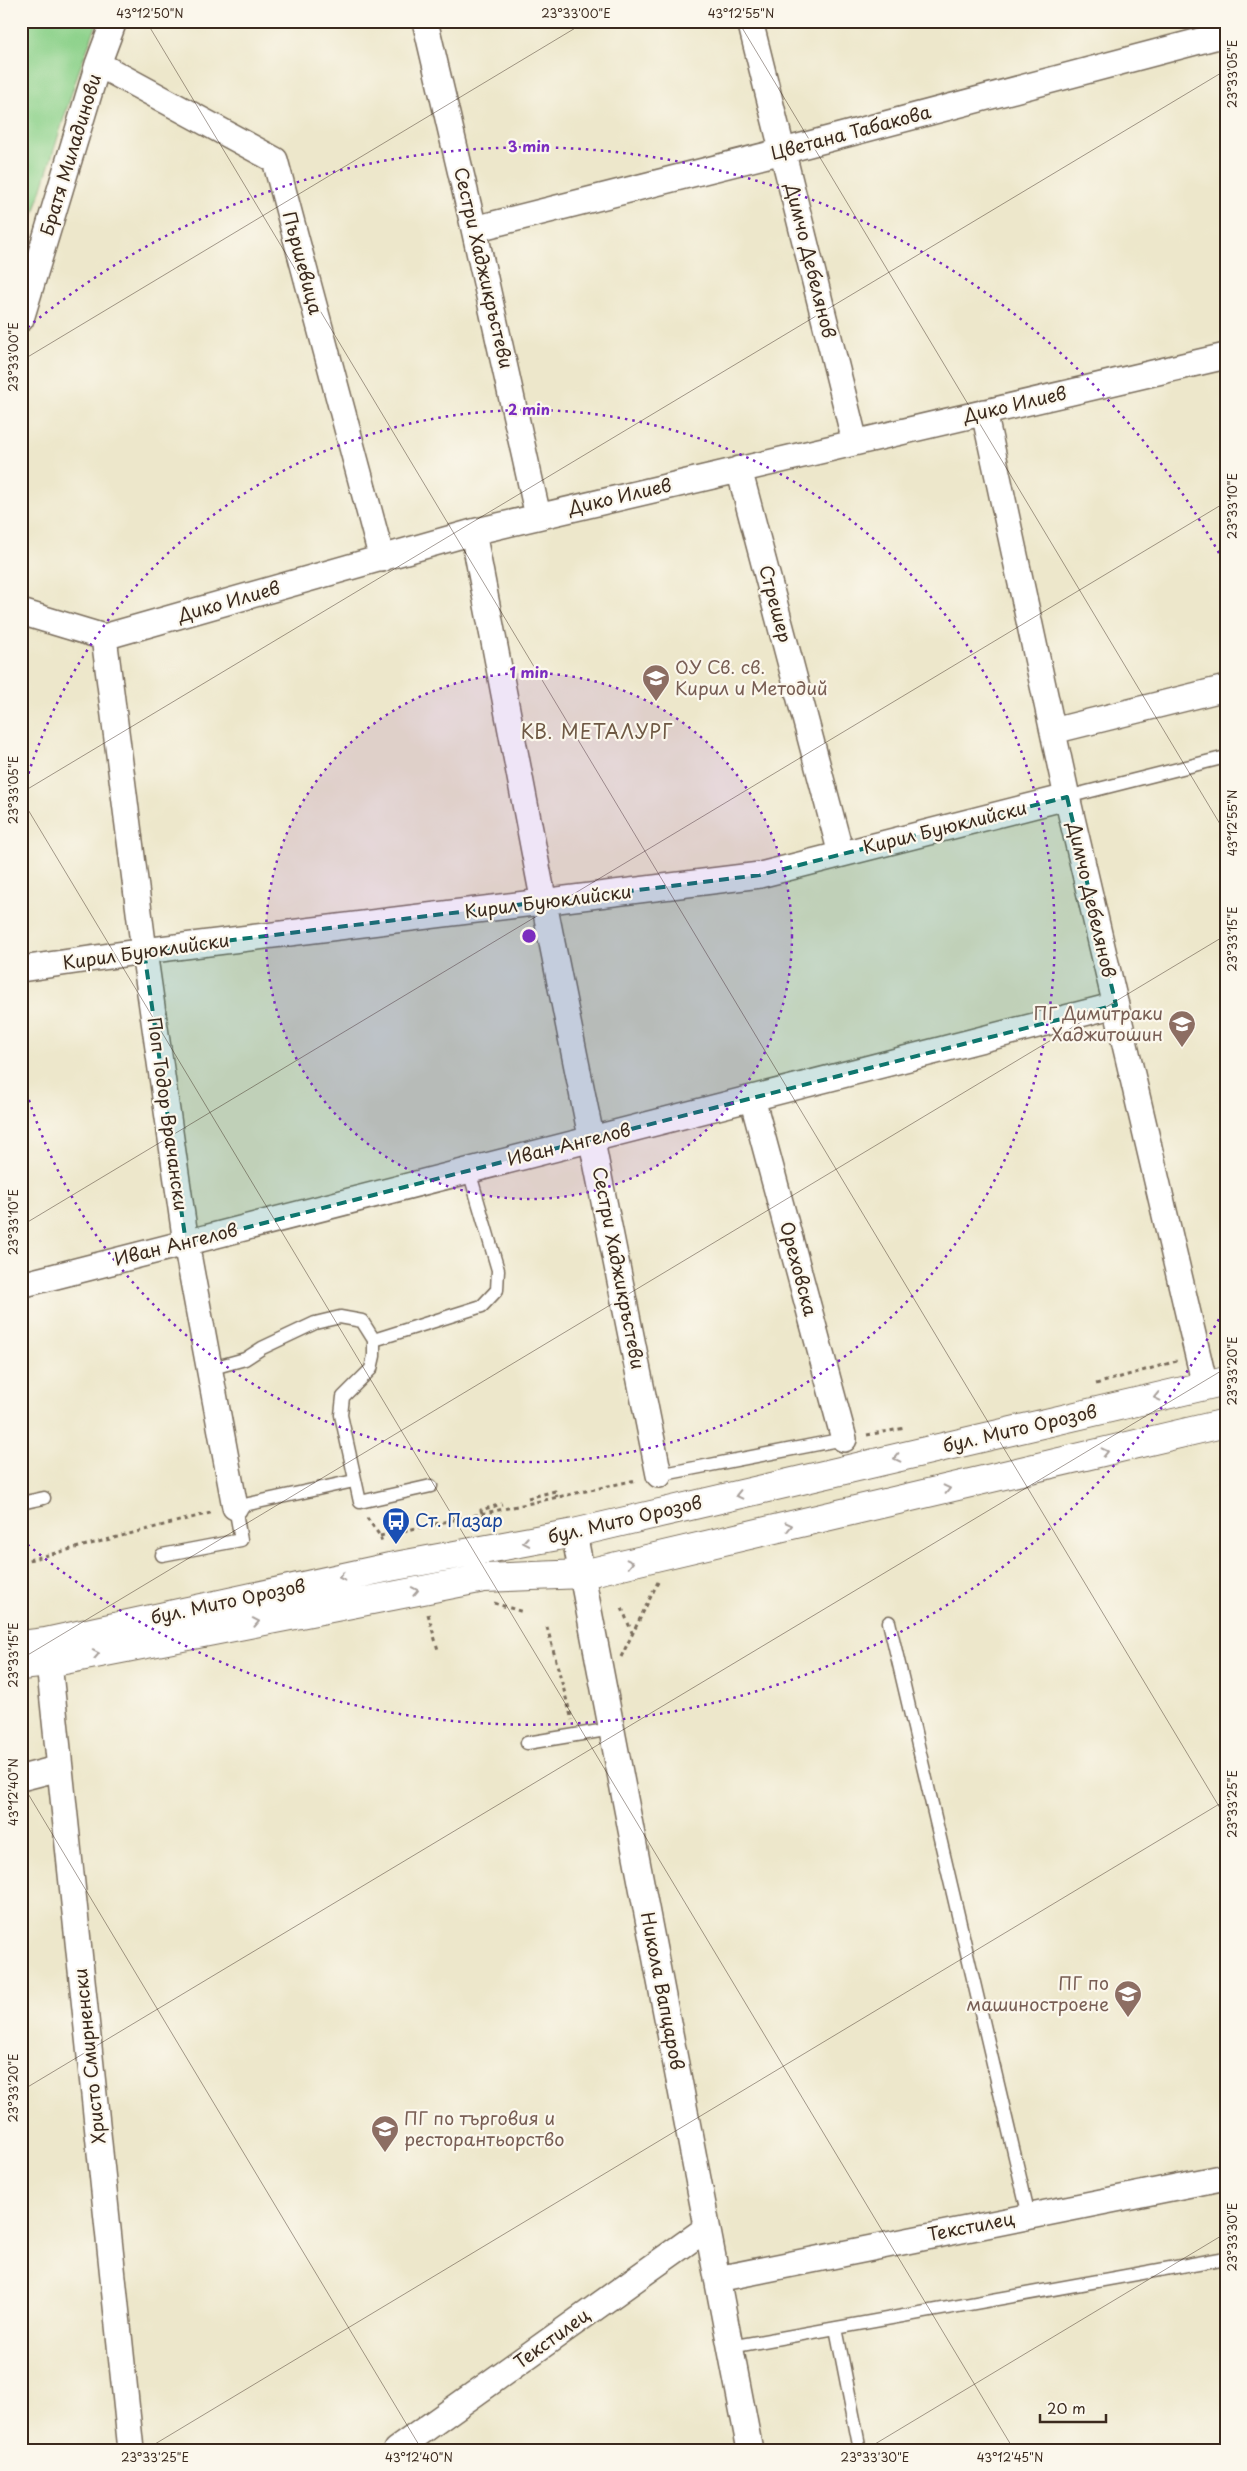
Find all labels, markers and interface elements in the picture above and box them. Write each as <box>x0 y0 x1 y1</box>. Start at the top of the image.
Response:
text: 43°12'50"N <box>116 4 184 22</box>
text: 23°33'00"E <box>541 4 611 22</box>
text: 43°12'55"N <box>708 4 774 22</box>
text: 23°33'05"E <box>1223 40 1241 108</box>
street label: Братя Миладинови <box>32 70 107 239</box>
street label: Цветана Табакова <box>768 97 934 166</box>
text: 3 min <box>508 134 550 157</box>
street label: Сестри Хаджикръстеви <box>448 164 521 371</box>
street label: Димчо Дебелянов <box>779 180 844 341</box>
street label: Пършевица <box>277 208 330 318</box>
text: 23°33'00"E <box>4 322 22 392</box>
street label: Дико Илиев <box>959 379 1069 429</box>
text: 2 min <box>508 397 550 420</box>
street label: Дико Илиев <box>564 471 674 521</box>
text: 23°33'10"E <box>1223 473 1241 539</box>
street label: Стрешер <box>753 562 800 645</box>
street label: Дико Илиев <box>173 573 283 628</box>
place label: ОУ Св. св. Кирил и Методий <box>675 653 828 701</box>
text: 1 min <box>510 660 548 683</box>
school or university icon: ОУ Св. св. Кирил и Методий <box>641 663 671 702</box>
district label: КВ. МЕТАЛУРГ <box>521 717 673 745</box>
text: 23°33'05"E <box>4 756 22 824</box>
text: 43°12'55"N <box>1223 790 1241 856</box>
street label: Кирил Буюклийски <box>860 793 1029 860</box>
street label: Димчо Дебелянов <box>1061 818 1123 980</box>
street label: Кирил Буюклийски <box>463 877 633 924</box>
text: 23°33'15"E <box>1223 906 1241 972</box>
street label: Кирил Буюклийски <box>61 925 231 976</box>
centre of rings <box>520 927 538 945</box>
place label: ПГ Димитраки Хаджитошин <box>1034 999 1163 1047</box>
school or university icon: ПГ Димитраки Хаджитошин <box>1167 1009 1197 1048</box>
street label: Поп Тодор Врачански <box>142 1015 195 1212</box>
street label: Иван Ангелов <box>504 1115 633 1172</box>
street label: Сестри Хаджикръстеви <box>587 1164 652 1371</box>
text: 23°33'10"E <box>4 1189 22 1255</box>
street label: Иван Ангелов <box>111 1215 240 1272</box>
street label: Ореховска <box>774 1218 825 1320</box>
text: 23°33'20"E <box>1223 1336 1241 1406</box>
one-way arrow <box>1153 1391 1162 1402</box>
street label: бул. Мито Орозов <box>940 1397 1099 1458</box>
one-way arrow <box>1101 1447 1109 1458</box>
one-way arrow <box>892 1452 901 1463</box>
one-way arrow <box>942 1484 951 1495</box>
street label: бул. Мито Орозов <box>545 1488 704 1549</box>
one-way arrow <box>734 1489 743 1500</box>
bus stop icon: Ст. Пазар <box>381 1506 411 1545</box>
place label: Ст. Пазар <box>415 1506 503 1533</box>
one-way arrow <box>784 1521 793 1532</box>
one-way arrow <box>522 1536 531 1546</box>
one-way arrow <box>626 1558 635 1569</box>
street label: бул. Мито Орозов <box>148 1571 308 1630</box>
one-way arrow <box>338 1572 347 1582</box>
one-way arrow <box>411 1586 420 1597</box>
one-way arrow <box>251 1618 260 1628</box>
text: 23°33'15"E <box>4 1622 22 1688</box>
one-way arrow <box>92 1649 101 1659</box>
text: 43°12'40"N <box>4 1758 22 1826</box>
text: 23°33'25"E <box>1223 1770 1241 1838</box>
street label: Никола Вапцаров <box>635 1910 692 2072</box>
street label: Христо Смирненски <box>66 1967 111 2145</box>
place label: ПГ по машиностроене <box>967 1969 1109 2017</box>
school or university icon: ПГ по машиностроене <box>1113 1979 1143 2018</box>
text: 23°33'20"E <box>4 2053 22 2123</box>
place label: ПГ по търговия и ресторантьорство <box>404 2104 564 2152</box>
school or university icon: ПГ по търговия и ресторантьорство <box>370 2114 400 2153</box>
text: 23°33'30"E <box>1223 2203 1241 2271</box>
street label: Текстилец <box>925 2204 1017 2247</box>
street label: Текстилец <box>508 2301 595 2375</box>
scale bar <box>1040 2391 1106 2423</box>
text: 20 m <box>1047 2396 1086 2419</box>
text: 23°33'25"E <box>121 2448 189 2466</box>
text: 43°12'40"N <box>385 2448 453 2466</box>
text: 23°33'30"E <box>841 2448 909 2466</box>
text: 43°12'45"N <box>977 2448 1043 2466</box>

